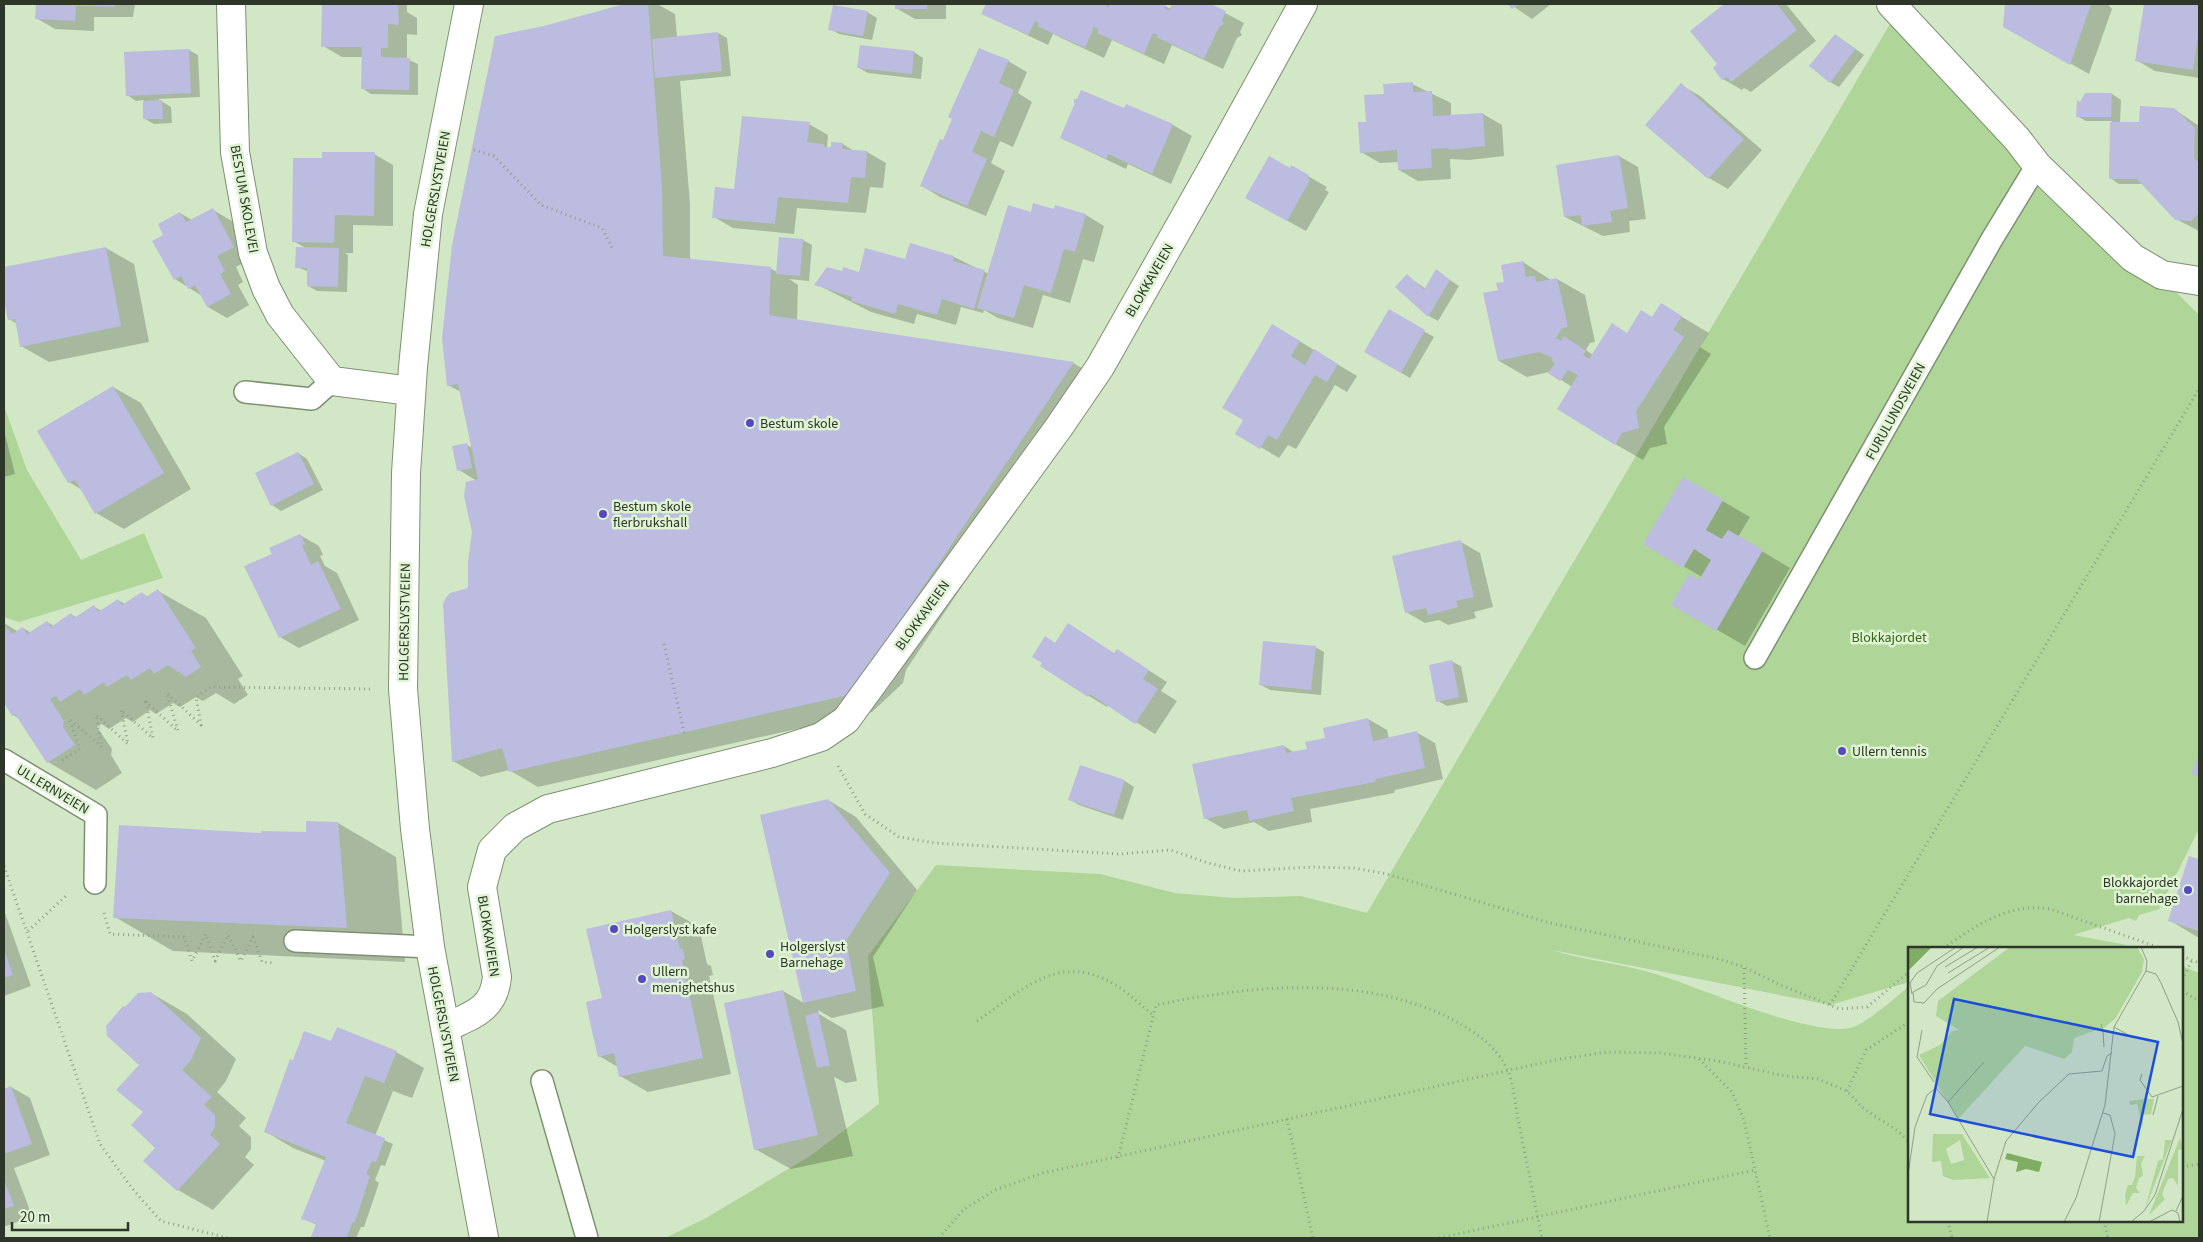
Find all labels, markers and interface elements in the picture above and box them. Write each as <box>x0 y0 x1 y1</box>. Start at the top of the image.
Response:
street label: HOLGERSLYSTVEIEN <box>416 129 456 249</box>
street label: BESTUM SKOLEVEI <box>225 144 263 255</box>
street label: BLOKKAVEIEN <box>1121 240 1179 321</box>
street label: FURULUNDSVEIEN <box>1861 359 1931 464</box>
place label: Bestum skole <box>760 414 838 434</box>
marker: Bestum skole <box>744 417 756 429</box>
place label: Bestum skole flerbrukshall <box>613 497 691 533</box>
marker: Bestum skole flerbrukshall <box>597 508 609 520</box>
street label: HOLGERSLYSTVEIEN <box>394 563 416 681</box>
street label: BLOKKAVEIEN <box>891 576 955 655</box>
park label: Blokkajordet <box>1851 628 1927 648</box>
place label: Ullern tennis <box>1852 742 1927 762</box>
marker: Ullern tennis <box>1836 745 1848 757</box>
street label: ULLERNVEIEN <box>12 760 93 819</box>
place label: Blokkajordet barnehage <box>2103 873 2178 909</box>
marker: Blokkajordet barnehage <box>2182 884 2194 896</box>
street label: BLOKKAVEIEN <box>472 894 504 978</box>
place label: Holgerslyst kafe <box>624 920 717 940</box>
marker: Holgerslyst kafe <box>608 923 620 935</box>
place label: Holgerslyst Barnehage <box>780 937 845 973</box>
inset map <box>1908 947 2183 1222</box>
marker: Holgerslyst Barnehage <box>764 948 776 960</box>
place label: Ullern menighetshus <box>652 962 735 998</box>
street label: HOLGERSLYSTVEIEN <box>422 965 464 1084</box>
marker: Ullern menighetshus <box>636 973 648 985</box>
scale bar <box>12 1200 129 1232</box>
text: 20 m <box>20 1207 50 1228</box>

